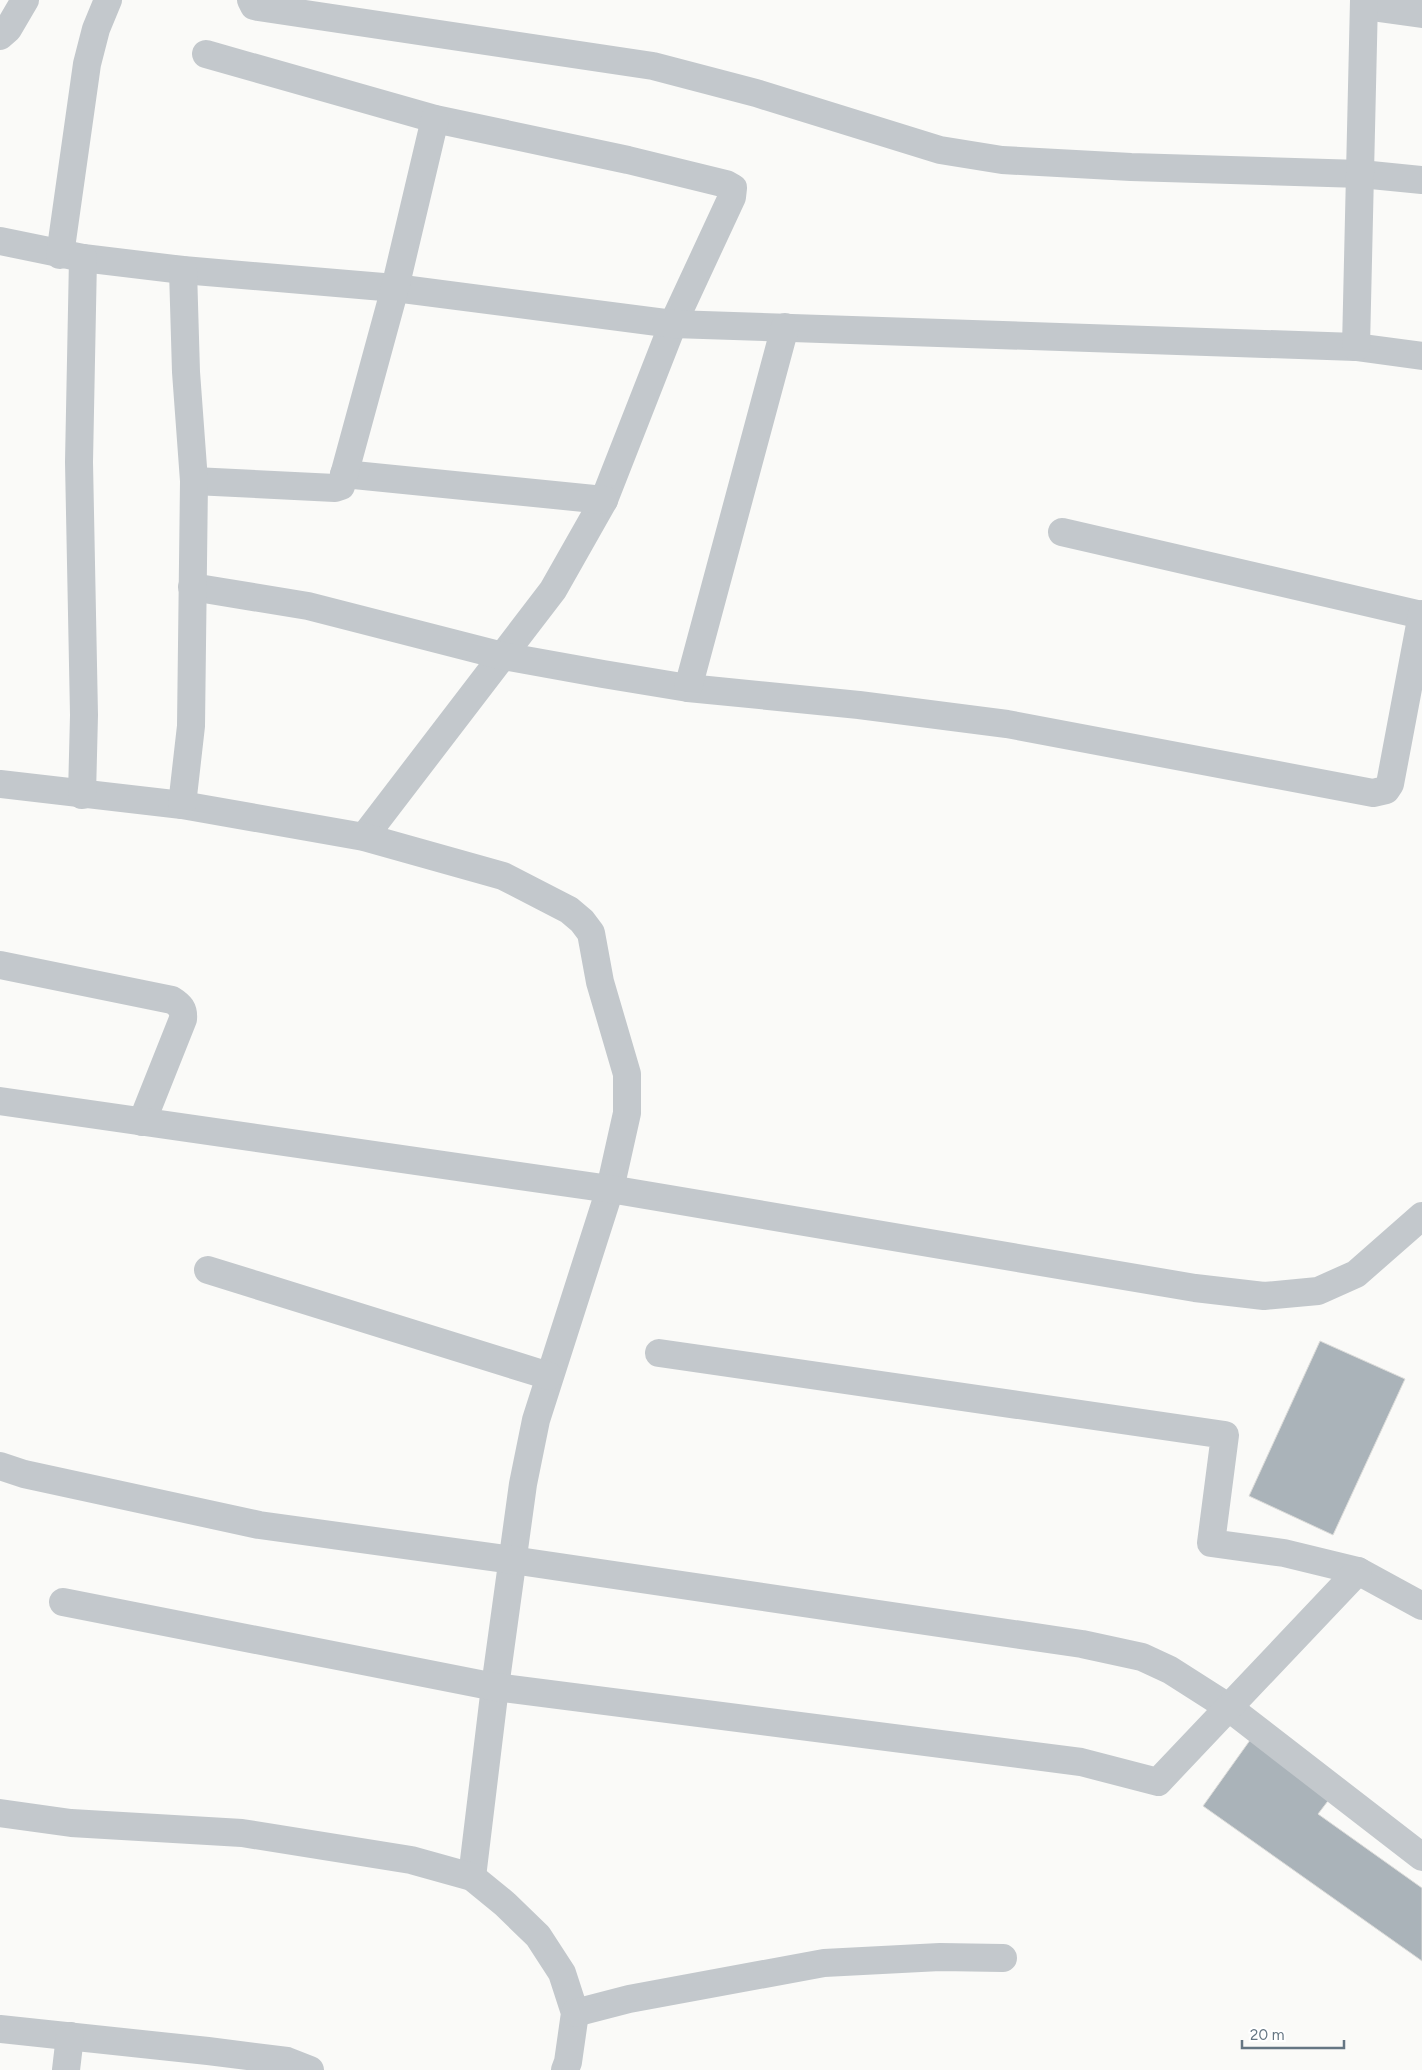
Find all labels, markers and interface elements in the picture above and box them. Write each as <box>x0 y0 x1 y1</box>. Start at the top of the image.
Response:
scale bar <box>1242 2018 1344 2050</box>
text: 20 m <box>1250 2026 1284 2044</box>

